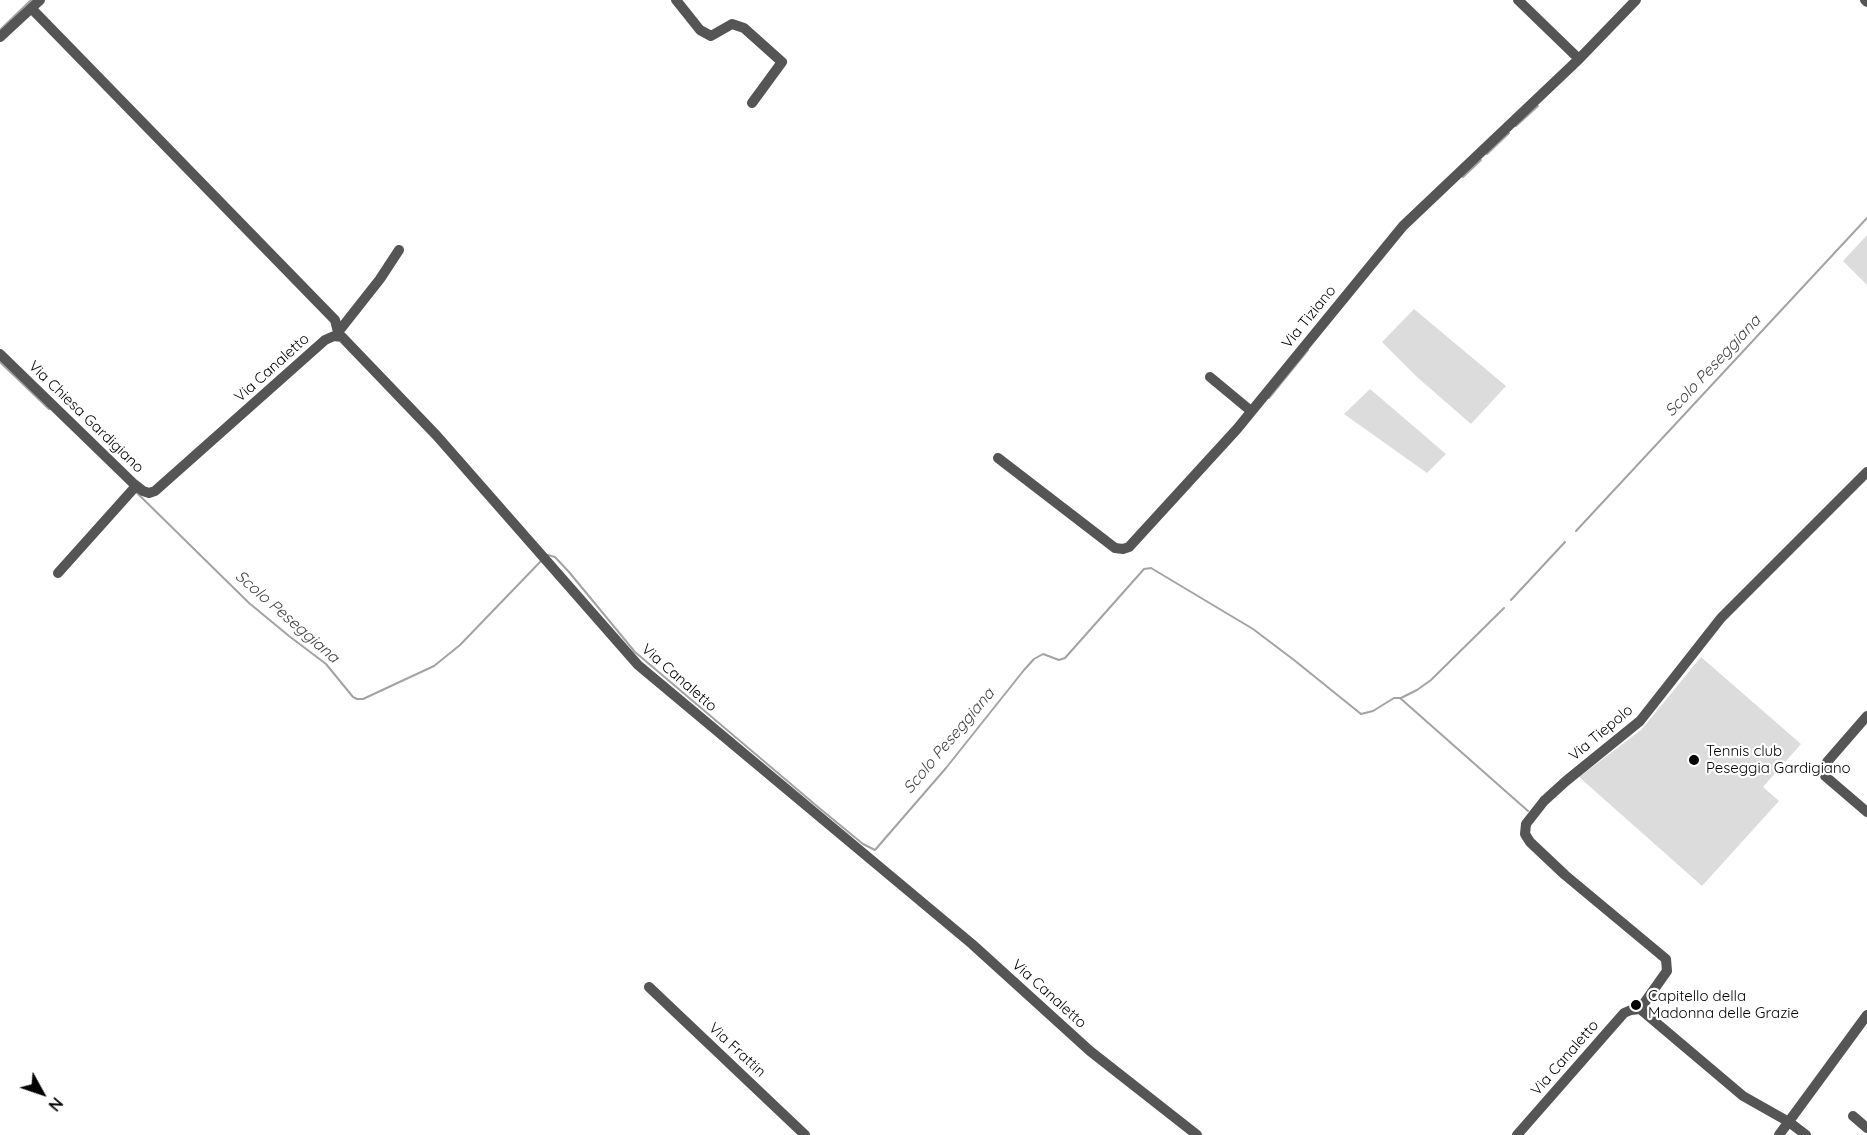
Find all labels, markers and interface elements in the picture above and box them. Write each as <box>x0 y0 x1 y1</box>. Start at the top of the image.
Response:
street label: Via Tiziano <box>1278 282 1340 352</box>
water label: Scolo Peseggiana <box>1661 311 1765 421</box>
street label: Via Canaletto <box>231 330 313 406</box>
street label: Via Chiesa Gardigiano <box>25 357 147 477</box>
water label: Scolo Peseggiana <box>231 567 343 667</box>
street label: Via Canaletto <box>638 640 720 716</box>
water label: Scolo Peseggiana <box>899 684 999 798</box>
street label: Via Tiepolo <box>1565 701 1637 765</box>
place label: Tennis club Peseggia Gardigiano <box>1706 742 1851 777</box>
marker: Tennis club Peseggia Gardigiano <box>1687 753 1701 767</box>
street label: Via Canaletto <box>1008 956 1090 1032</box>
place label: Capitello della Madonna delle Grazie <box>1648 987 1799 1022</box>
marker: Capitello della Madonna delle Grazie <box>1629 998 1643 1012</box>
street label: Via Canaletto <box>1527 1017 1603 1099</box>
street label: Via Frattin <box>705 1019 769 1081</box>
north arrow <box>12 1063 72 1123</box>
text: N <box>44 1094 67 1115</box>

